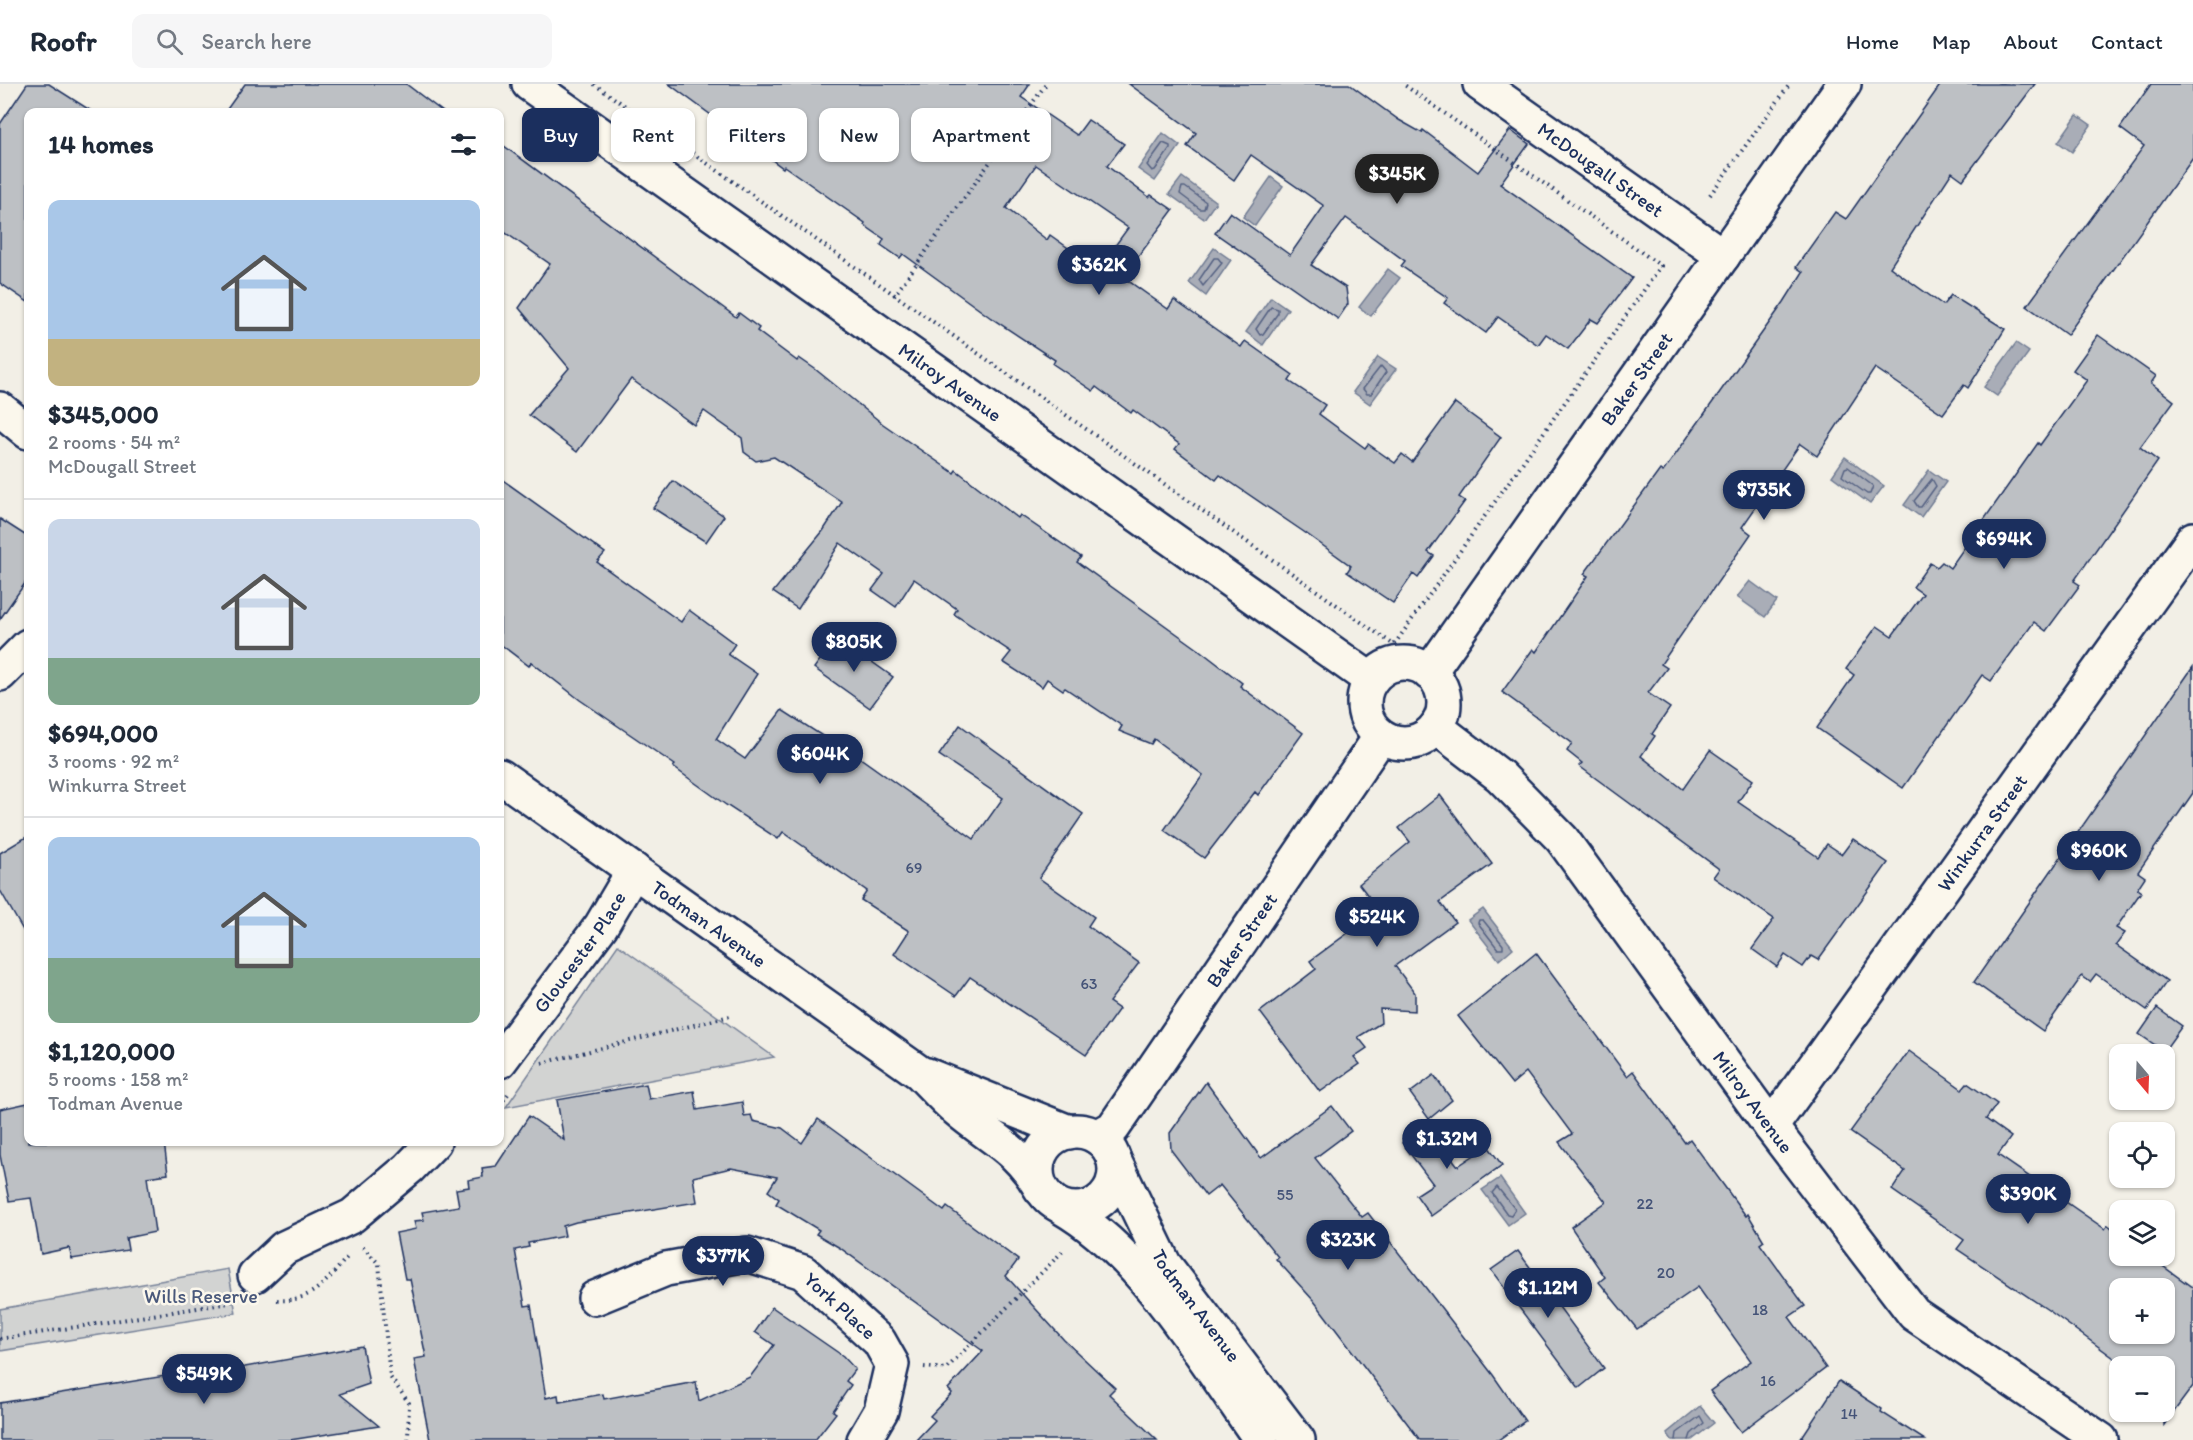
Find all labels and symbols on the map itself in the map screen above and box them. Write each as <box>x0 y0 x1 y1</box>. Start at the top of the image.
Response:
street label: McDougall Street <box>1533 117 1668 222</box>
pin: $345K <box>1355 154 1439 205</box>
pin: $362K <box>1057 245 1141 296</box>
street label: Baker Street <box>1595 327 1678 430</box>
street label: Milroy Avenue <box>894 337 1006 427</box>
pin: $735K <box>1722 470 1806 521</box>
pin: $694K <box>1962 519 2046 570</box>
pin: $805K <box>812 622 896 673</box>
pin: $604K <box>778 734 862 785</box>
street label: Winkurra Street <box>1932 770 2032 896</box>
pin: $960K <box>2057 831 2141 882</box>
house number: 69 <box>906 858 922 877</box>
street label: Todman Avenue <box>647 875 771 973</box>
street label: Gloucester Place <box>528 887 631 1018</box>
street label: Baker Street <box>1201 888 1282 992</box>
pin: $524K <box>1335 897 1419 948</box>
house number: 63 <box>1080 974 1098 993</box>
north arrow <box>2109 1044 2175 1110</box>
street label: Milroy Avenue <box>1708 1046 1799 1158</box>
pin: $1.32M <box>1398 1119 1496 1170</box>
pin: $390K <box>1986 1174 2070 1225</box>
house number: 55 <box>1277 1185 1293 1204</box>
house number: 22 <box>1637 1194 1654 1213</box>
pin: $323K <box>1306 1220 1390 1271</box>
pin: $377K <box>681 1236 765 1287</box>
street label: Todman Avenue <box>1147 1245 1246 1367</box>
house number: 20 <box>1657 1263 1675 1282</box>
street label: York Place <box>799 1267 881 1344</box>
pin: $1.12M <box>1499 1268 1597 1319</box>
park label: Wills Reserve <box>144 1284 258 1308</box>
house number: 18 <box>1752 1300 1768 1319</box>
pin: $549K <box>162 1354 246 1405</box>
house number: 16 <box>1760 1371 1776 1390</box>
house number: 14 <box>1840 1404 1858 1423</box>

